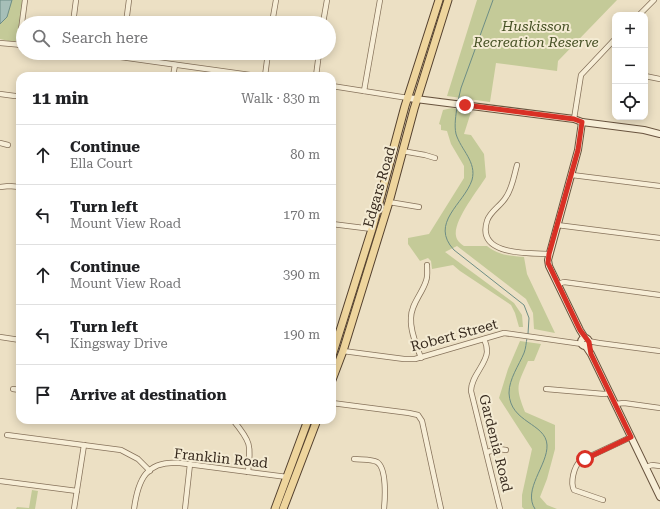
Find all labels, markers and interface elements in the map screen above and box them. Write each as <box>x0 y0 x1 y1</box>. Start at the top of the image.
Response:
map controls <box>612 12 648 120</box>
button: + <box>612 12 648 48</box>
search box <box>16 16 336 60</box>
park label: Huskisson Recreation Reserve <box>472 18 599 50</box>
icon: search <box>30 27 52 49</box>
text: Search here <box>62 29 148 47</box>
button: − <box>612 48 648 84</box>
button: locate <box>612 84 648 120</box>
text: 11 min <box>32 88 89 108</box>
text: Walk · 830 m <box>241 91 320 106</box>
route end <box>456 96 474 114</box>
text: Continue <box>70 138 140 156</box>
icon: ahead <box>32 144 54 166</box>
street label: Edgars Road <box>360 145 398 229</box>
text: 80 m <box>290 147 320 162</box>
text: Ella Court <box>70 156 133 171</box>
text: Turn left <box>70 198 138 216</box>
icon: left <box>32 204 54 226</box>
text: 170 m <box>283 207 320 222</box>
text: Mount View Road <box>70 216 181 231</box>
text: Continue <box>70 258 140 276</box>
icon: ahead <box>32 264 54 286</box>
text: 390 m <box>283 267 320 282</box>
text: Mount View Road <box>70 276 181 291</box>
street label: Robert Street <box>409 316 499 354</box>
text: Turn left <box>70 318 138 336</box>
icon: left <box>32 324 54 346</box>
text: 190 m <box>283 327 320 342</box>
text: Kingsway Drive <box>70 336 168 351</box>
icon: arrive <box>32 384 54 406</box>
text: Arrive at destination <box>70 386 226 404</box>
street label: Gardenia Road <box>476 393 516 493</box>
street label: Franklin Road <box>173 445 269 471</box>
route start <box>576 450 594 468</box>

